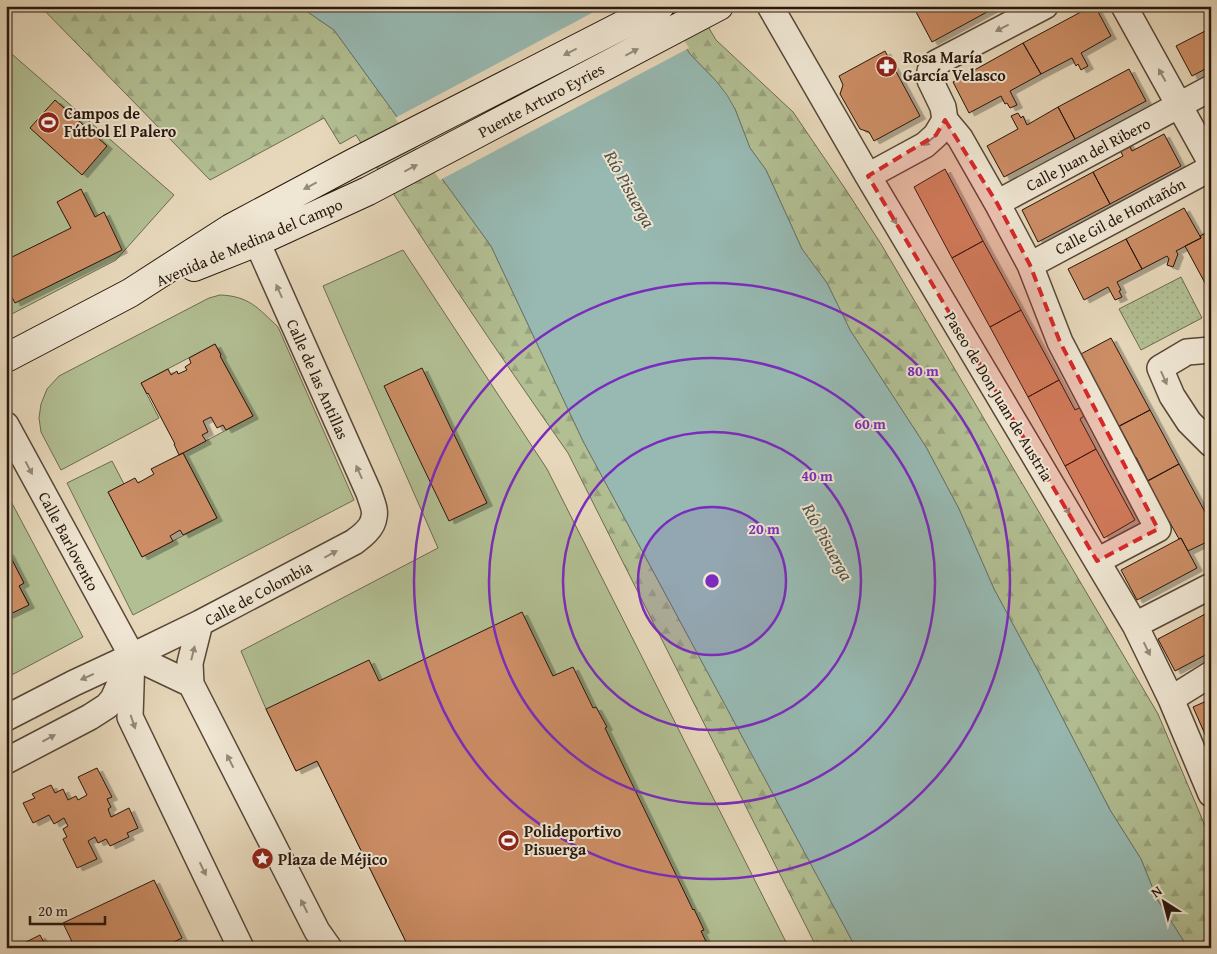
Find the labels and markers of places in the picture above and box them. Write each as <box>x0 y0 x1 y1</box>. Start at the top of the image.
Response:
place label: Rosa María García Velasco <box>903 45 1006 87</box>
pharmacy icon: Rosa María García Velasco <box>875 54 899 78</box>
place label: Campos de Fútbol El Palero <box>64 101 177 143</box>
sports icon: Campos de Fútbol El Palero <box>36 110 60 134</box>
centre of rings <box>703 572 721 590</box>
place label: Polideportivo Pisuerga <box>524 819 622 861</box>
sports icon: Polideportivo Pisuerga <box>496 828 520 852</box>
place icon: Plaza de Méjico <box>250 847 274 871</box>
place label: Plaza de Méjico <box>278 847 388 871</box>

